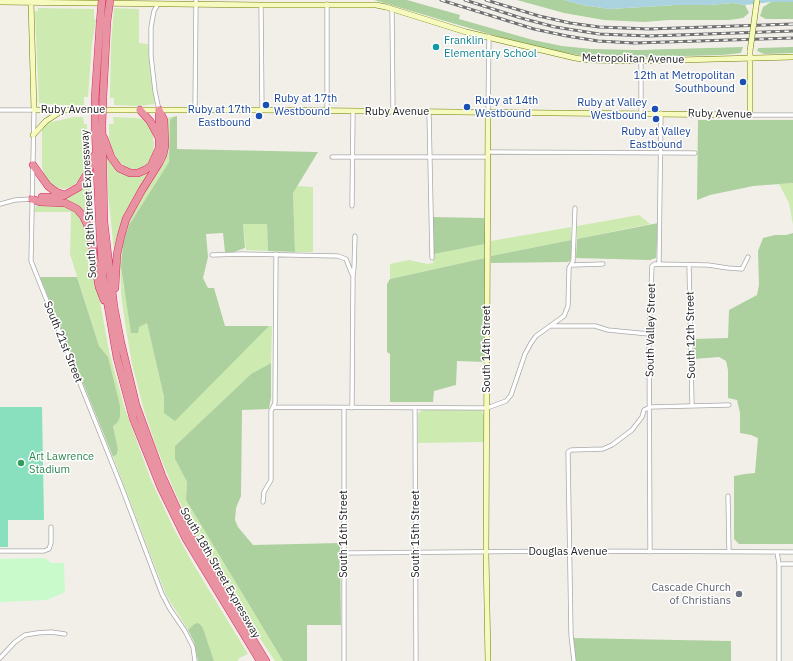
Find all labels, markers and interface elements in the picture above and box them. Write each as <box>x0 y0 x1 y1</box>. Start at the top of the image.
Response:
place label: Franklin Elementary School <box>444 34 537 60</box>
marker: Franklin Elementary School <box>431 42 441 52</box>
street label: Metropolitan Avenue <box>582 52 684 66</box>
place label: 12th at Metropolitan Southbound <box>634 69 735 95</box>
marker: 12th at Metropolitan Southbound <box>738 77 748 87</box>
place label: Ruby at 17th Westbound <box>274 92 337 118</box>
place label: Ruby at 14th Westbound <box>475 94 538 120</box>
place label: Ruby at Valley Westbound <box>577 96 647 122</box>
marker: Ruby at 17th Westbound <box>261 100 271 110</box>
marker: Ruby at 14th Westbound <box>462 102 472 112</box>
street label: Ruby Avenue <box>41 103 105 117</box>
place label: Ruby at 17th Eastbound <box>188 103 251 129</box>
marker: Ruby at Valley Westbound <box>650 104 660 114</box>
street label: Ruby Avenue <box>365 105 429 119</box>
street label: Ruby Avenue <box>688 107 752 121</box>
marker: Ruby at 17th Eastbound <box>254 111 264 121</box>
marker: Ruby at Valley Eastbound <box>651 114 661 124</box>
place label: Ruby at Valley Eastbound <box>621 125 691 151</box>
street label: South 18th Street Expressway <box>79 129 99 279</box>
street label: South Valley Street <box>644 283 658 377</box>
street label: South 12th Street <box>684 291 698 379</box>
street label: South 21st Street <box>41 299 85 385</box>
street label: South 14th Street <box>480 305 494 393</box>
place label: Art Lawrence Stadium <box>29 450 94 476</box>
marker: Art Lawrence Stadium <box>16 458 26 468</box>
street label: South 16th Street <box>337 490 351 578</box>
street label: South 15th Street <box>409 490 423 578</box>
street label: South 18th Street Expressway <box>177 505 263 641</box>
street label: Douglas Avenue <box>528 545 608 559</box>
place label: Cascade Church of Christians <box>651 581 731 607</box>
marker: Cascade Church of Christians <box>734 589 744 599</box>

